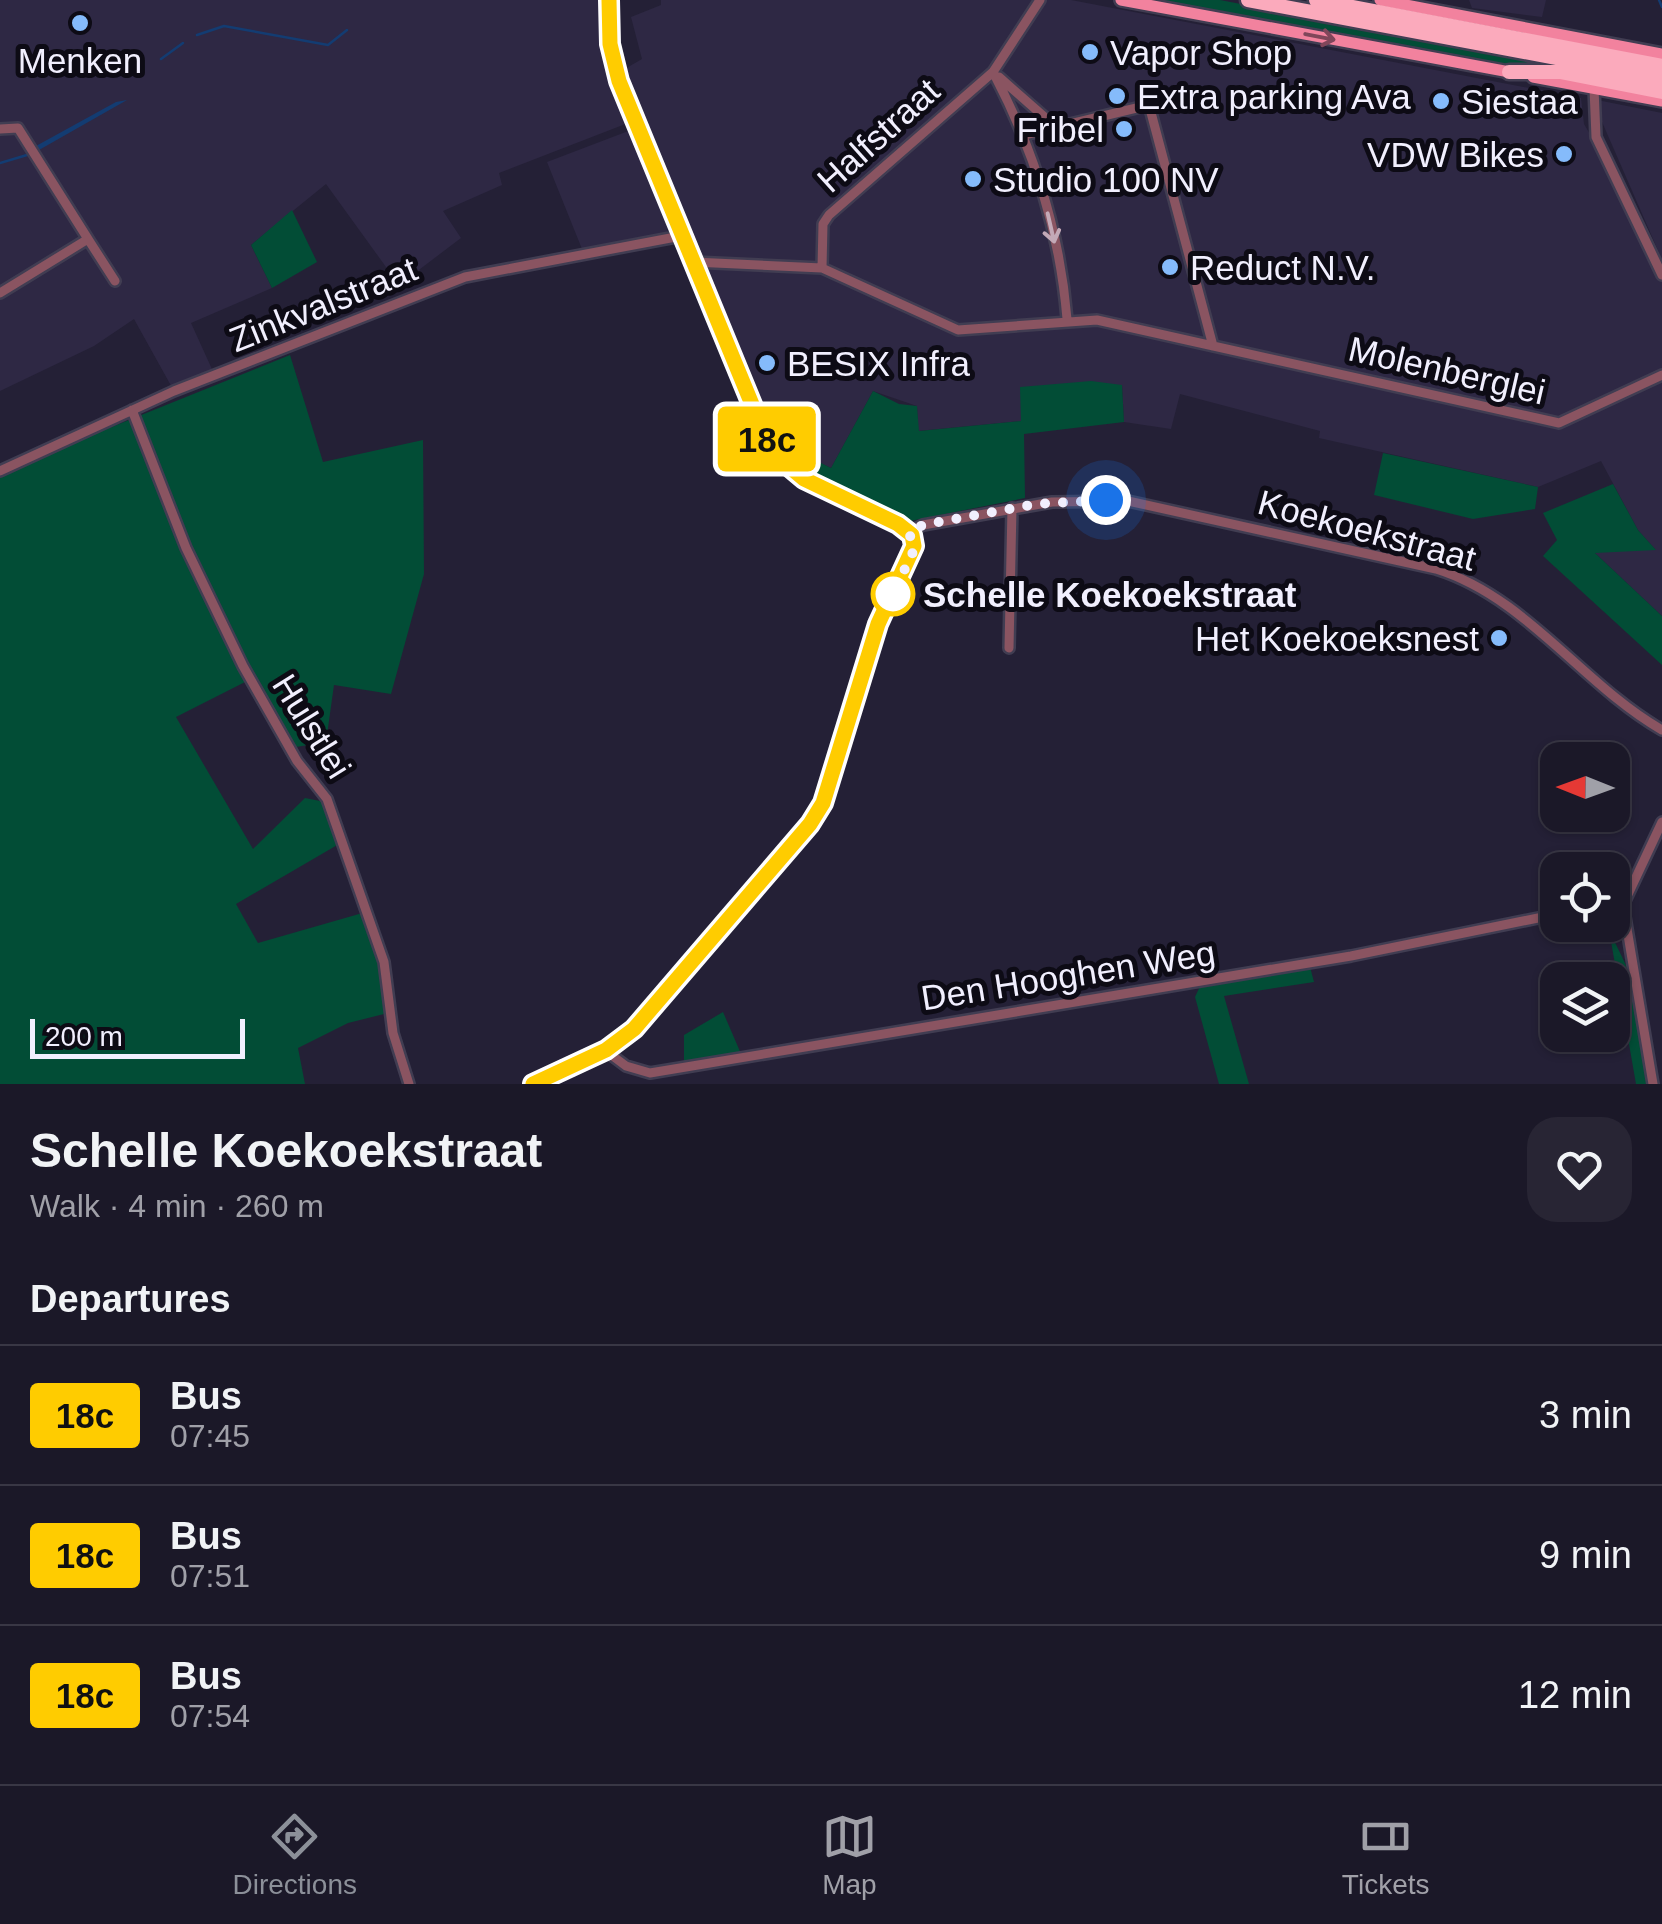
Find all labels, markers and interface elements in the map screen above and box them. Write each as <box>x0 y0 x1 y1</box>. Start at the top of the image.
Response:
marker: Menken <box>69 12 91 34</box>
one-way arrow <box>1303 28 1336 47</box>
place label: Vapor Shop <box>1110 33 1292 72</box>
place label: Menken <box>18 41 142 80</box>
marker: Vapor Shop <box>1079 41 1101 63</box>
street label: Halfstraat <box>809 70 947 200</box>
place label: Extra parking Ava <box>1137 77 1411 116</box>
place label: Siestaa <box>1461 82 1578 121</box>
marker: Extra parking Ava <box>1106 85 1128 107</box>
marker: Siestaa <box>1430 90 1452 112</box>
place label: Fribel <box>1016 110 1104 149</box>
marker: Fribel <box>1113 118 1135 140</box>
place label: VDW Bikes <box>1367 135 1544 174</box>
marker: VDW Bikes <box>1553 143 1575 165</box>
place label: Studio 100 NV <box>993 160 1219 199</box>
marker: Studio 100 NV <box>962 168 984 190</box>
one-way arrow <box>1043 211 1061 243</box>
place label: Reduct N.V. <box>1190 248 1375 287</box>
street label: Zinkvalstraat <box>224 249 423 359</box>
marker: Reduct N.V. <box>1159 256 1181 278</box>
street label: Molenberglei <box>1345 328 1549 412</box>
place label: BESIX Infra <box>787 344 970 383</box>
marker: BESIX Infra <box>756 352 778 374</box>
line badge: 18c <box>710 406 824 472</box>
text: 18c <box>738 420 796 459</box>
your location <box>1081 475 1131 525</box>
street label: Koekoekstraat <box>1254 482 1480 578</box>
marker: Schelle Koekoekstraat <box>872 573 914 615</box>
place label: Schelle Koekoekstraat <box>923 575 1297 614</box>
place label: Het Koekoeksnest <box>1195 619 1479 658</box>
marker: Het Koekoeksnest <box>1488 627 1510 649</box>
street label: Hulstlei <box>265 667 359 785</box>
north arrow <box>1540 742 1630 832</box>
map controls <box>1540 742 1630 1052</box>
button: locate <box>1540 852 1630 942</box>
street label: Den Hooghen Weg <box>918 933 1218 1017</box>
button: layers <box>1540 962 1630 1052</box>
scale bar <box>30 1014 245 1058</box>
text: 200 m <box>45 1021 123 1052</box>
button: heart <box>1527 1117 1632 1222</box>
text: Schelle Koekoekstraat <box>30 1124 542 1177</box>
text: Walk · 4 min · 260 m <box>30 1188 324 1224</box>
text: Departures <box>30 1278 231 1320</box>
text: Bus <box>170 1375 242 1417</box>
text: 3 min <box>1539 1394 1632 1436</box>
text: 18c <box>56 1396 114 1435</box>
text: 07:45 <box>170 1418 250 1454</box>
text: Bus <box>170 1515 242 1557</box>
text: 9 min <box>1539 1534 1632 1576</box>
text: 18c <box>56 1536 114 1575</box>
text: 07:51 <box>170 1558 250 1594</box>
text: Bus <box>170 1655 242 1697</box>
text: 12 min <box>1518 1674 1632 1716</box>
text: 18c <box>56 1676 114 1715</box>
text: 07:54 <box>170 1698 250 1734</box>
tab: Directions <box>232 1809 357 1901</box>
tab: Map <box>822 1809 877 1901</box>
tab: Tickets <box>1342 1809 1430 1901</box>

